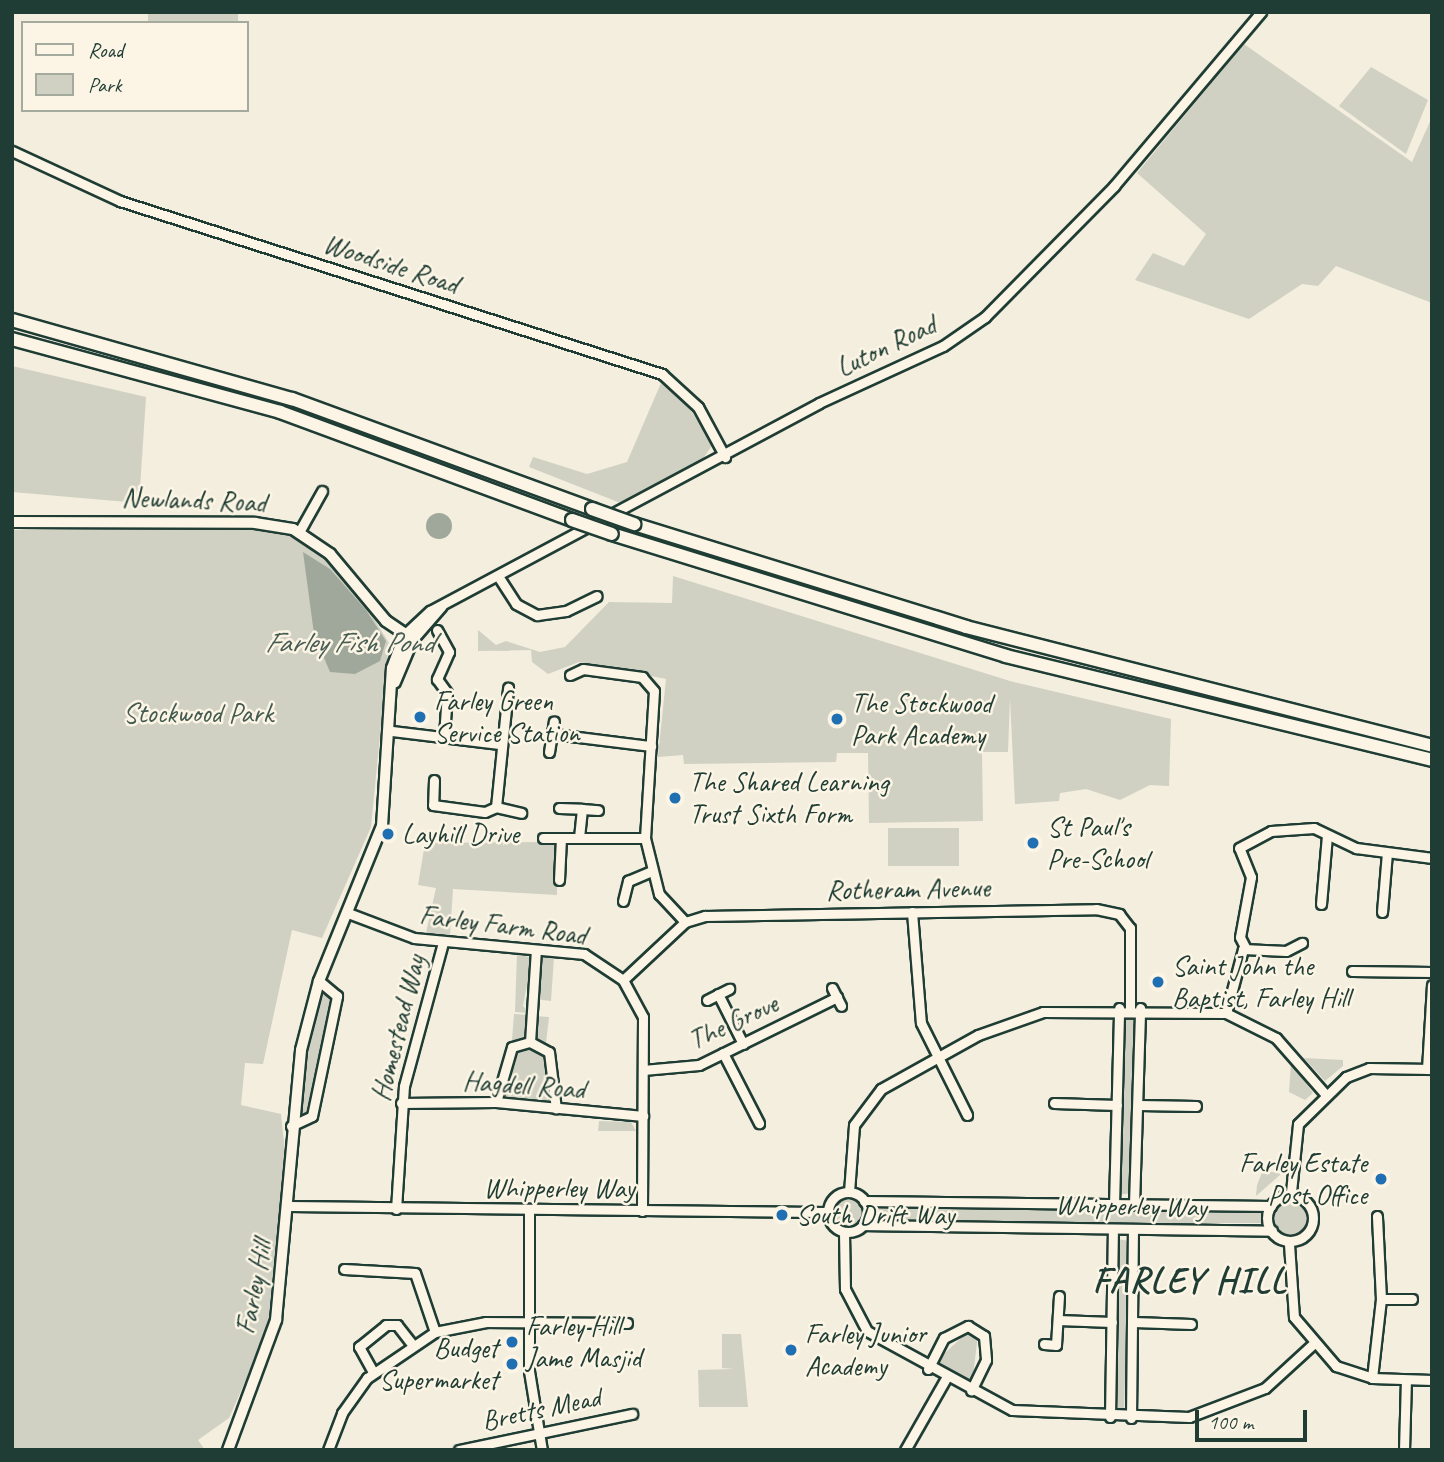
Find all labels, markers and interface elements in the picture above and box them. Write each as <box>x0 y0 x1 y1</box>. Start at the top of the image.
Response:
legend <box>21 21 248 112</box>
text: Road <box>88 37 123 63</box>
text: Park <box>88 72 121 98</box>
street label: Woodside Road <box>319 226 463 302</box>
street label: Luton Road <box>831 308 941 384</box>
street label: Newlands Road <box>122 481 266 519</box>
water label: Farley Fish Pond <box>265 624 433 660</box>
place label: Farley Green Service Station <box>434 684 580 750</box>
place label: The Stockwood Park Academy <box>851 686 992 752</box>
park label: Stockwood Park <box>123 696 273 730</box>
marker: Farley Green Service Station <box>412 709 428 725</box>
marker: The Stockwood Park Academy <box>829 711 845 727</box>
place label: The Shared Learning Trust Sixth Form <box>689 765 890 831</box>
marker: The Shared Learning Trust Sixth Form <box>667 790 683 806</box>
place label: St Paul's Pre-School <box>1047 810 1148 876</box>
place label: Layhill Drive <box>402 817 520 851</box>
marker: Layhill Drive <box>380 826 396 842</box>
marker: St Paul's Pre-School <box>1025 835 1041 851</box>
street label: Rotheram Avenue <box>826 871 990 907</box>
street label: Farley Farm Road <box>417 898 589 952</box>
place label: Saint John the Baptist, Farley Hill <box>1172 949 1350 1015</box>
street label: Homestead Way <box>364 951 432 1105</box>
marker: Saint John the Baptist, Farley Hill <box>1150 974 1166 990</box>
street label: The Grove <box>683 987 783 1057</box>
street label: Hagdell Road <box>462 1064 586 1106</box>
place label: Farley Estate Post Office <box>1238 1146 1367 1212</box>
street label: Whipperley Way <box>483 1171 635 1205</box>
marker: Farley Estate Post Office <box>1373 1171 1389 1187</box>
street label: Whipperley Way <box>1055 1188 1207 1224</box>
place label: South Drift Way <box>796 1198 955 1232</box>
marker: South Drift Way <box>774 1207 790 1223</box>
street label: Farley Hill <box>228 1237 280 1337</box>
district label: FARLEY HILL <box>1095 1260 1285 1302</box>
place label: Farley Hill Jame Masjid <box>526 1309 642 1375</box>
place label: Farley Junior Academy <box>805 1317 926 1383</box>
place label: Budget Supermarket <box>379 1331 498 1397</box>
marker: Farley Hill Jame Masjid <box>504 1334 520 1350</box>
marker: Farley Junior Academy <box>783 1342 799 1358</box>
marker: Budget Supermarket <box>504 1356 520 1372</box>
street label: Bretts Mead <box>479 1380 603 1438</box>
scale bar <box>1199 1396 1311 1440</box>
text: 100 m <box>1208 1409 1253 1435</box>

